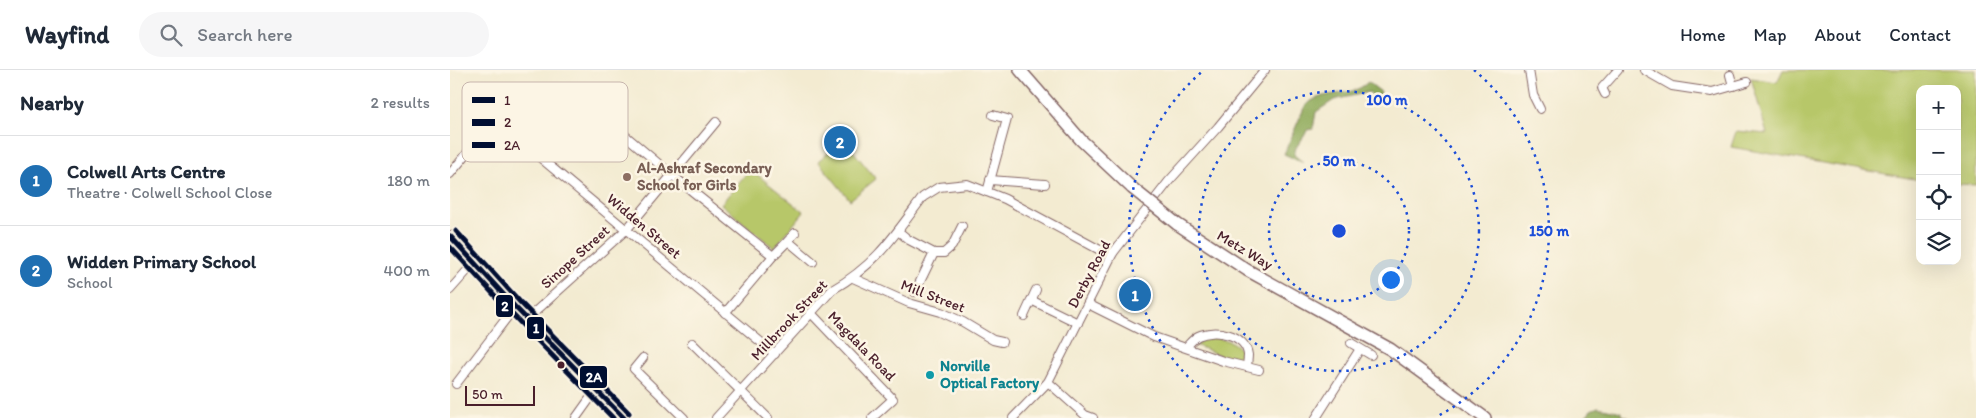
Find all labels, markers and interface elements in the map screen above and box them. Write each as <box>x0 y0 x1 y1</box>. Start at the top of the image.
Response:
search box <box>139 12 489 57</box>
text: Wayfind <box>25 20 109 49</box>
icon: search <box>157 21 185 49</box>
text: Search here <box>197 23 293 46</box>
text: Home <box>1680 24 1726 46</box>
text: Map <box>1754 24 1787 46</box>
text: About <box>1815 24 1861 46</box>
text: Contact <box>1889 24 1951 46</box>
legend <box>462 82 628 162</box>
map controls <box>1916 85 1961 265</box>
button: + <box>1916 85 1961 130</box>
text: Nearby <box>20 90 84 115</box>
text: 100 m <box>1366 91 1408 109</box>
text: 1 <box>504 92 511 109</box>
text: 2 results <box>370 93 430 112</box>
text: 2 <box>504 114 512 131</box>
pin: 2 <box>824 123 856 161</box>
button: − <box>1916 130 1961 175</box>
text: 2A <box>504 137 520 154</box>
text: 50 m <box>1322 152 1356 170</box>
place label: Al-Ashraf Secondary School for Girls <box>636 159 772 194</box>
text: Colwell Arts Centre <box>67 160 226 183</box>
text: 1 <box>32 171 40 190</box>
text: 180 m <box>387 171 430 190</box>
marker: Al-Ashraf Secondary School for Girls <box>621 171 633 183</box>
button: locate <box>1916 175 1961 220</box>
text: Theatre · Colwell School Close <box>67 183 272 202</box>
street label: Widden Street <box>603 190 685 263</box>
button: layers <box>1916 220 1961 265</box>
street label: Sinope Street <box>537 221 613 293</box>
centre of rings <box>1330 222 1348 240</box>
text: 150 m <box>1529 222 1569 240</box>
street label: Metz Way <box>1214 226 1276 274</box>
street label: Derby Road <box>1064 236 1115 311</box>
text: Widden Primary School <box>67 250 256 273</box>
text: 2 <box>32 261 40 280</box>
text: 400 m <box>384 261 430 280</box>
your location <box>1378 267 1404 293</box>
text: School <box>67 273 113 292</box>
street label: Millbrook Street <box>747 276 831 364</box>
street label: Mill Street <box>898 276 968 317</box>
pin: 1 <box>1119 276 1151 314</box>
line badge: 2 <box>495 294 514 318</box>
text: 2 <box>501 298 509 315</box>
street label: Magdala Road <box>824 307 900 385</box>
line badge: 1 <box>526 316 545 340</box>
text: 1 <box>533 320 540 337</box>
place label: Norville Optical Factory <box>940 357 1040 393</box>
unlabelled marker <box>556 360 566 370</box>
line badge: 2A <box>579 365 608 389</box>
text: 2A <box>586 369 603 386</box>
marker: Norville Optical Factory <box>924 369 936 381</box>
scale bar <box>465 383 535 406</box>
text: 50 m <box>472 386 503 403</box>

